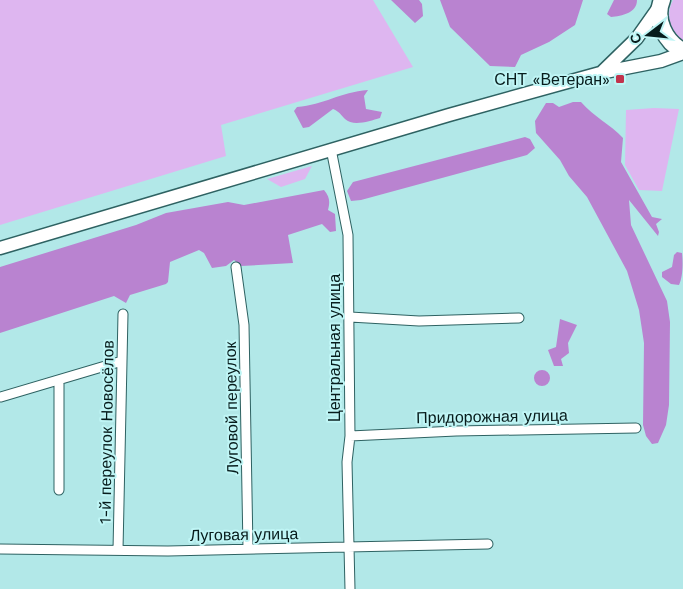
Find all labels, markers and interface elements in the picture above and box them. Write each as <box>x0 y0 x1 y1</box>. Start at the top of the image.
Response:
north arrow <box>623 10 673 60</box>
text: С <box>626 32 645 46</box>
place label: СНТ «Ветеран» <box>494 70 610 89</box>
marker: СНТ «Ветеран» <box>614 73 626 85</box>
street label: Центральная улица <box>325 274 344 422</box>
street label: 1-й переулок Новосёлов <box>95 340 118 524</box>
street label: Луговой переулок <box>221 340 242 475</box>
street label: Придорожная улица <box>416 406 568 427</box>
street label: Луговая улица <box>190 524 298 545</box>

